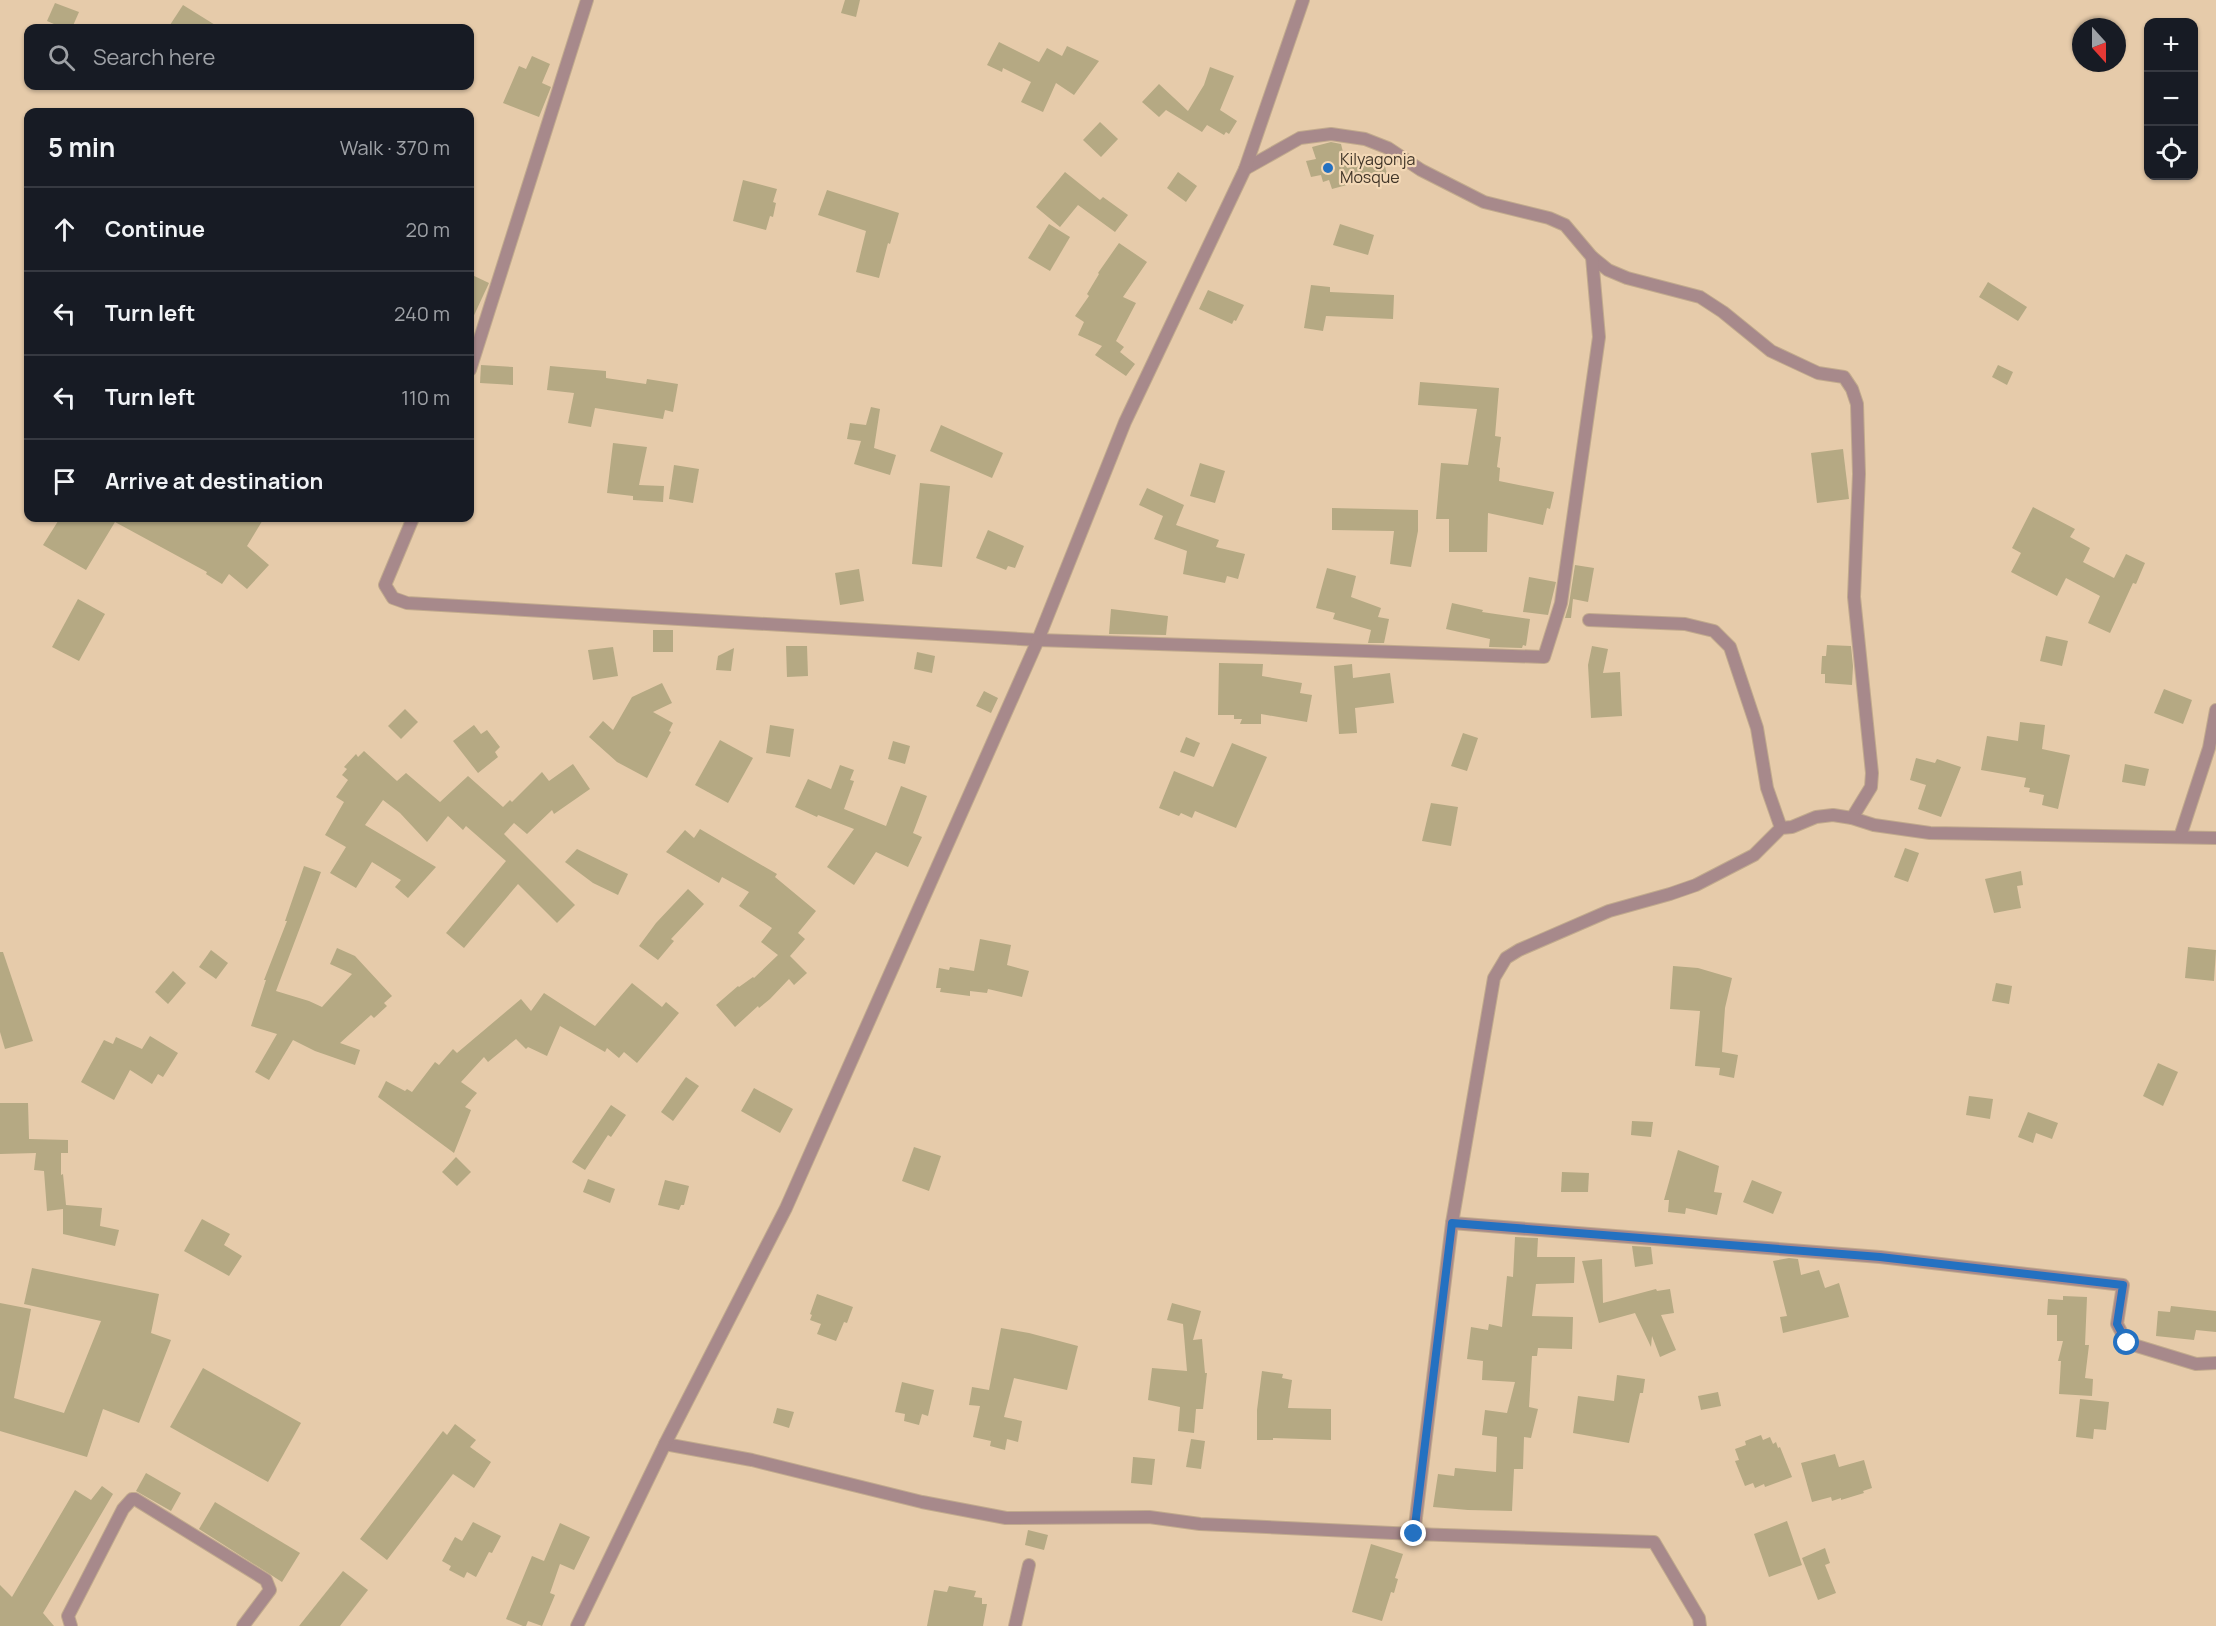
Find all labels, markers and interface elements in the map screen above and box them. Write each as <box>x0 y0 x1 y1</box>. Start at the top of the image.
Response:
north arrow <box>2072 18 2126 72</box>
map controls <box>2144 18 2198 180</box>
button: + <box>2144 18 2198 72</box>
search box <box>24 24 474 90</box>
icon: search <box>45 41 78 74</box>
text: Search here <box>93 42 215 72</box>
button: − <box>2144 72 2198 126</box>
button: locate <box>2144 126 2198 180</box>
text: 5 min <box>48 129 115 165</box>
text: Walk · 370 m <box>340 134 450 161</box>
place label: Kilyagonja Mosque <box>1340 148 1415 188</box>
marker: Kilyagonja Mosque <box>1321 161 1335 175</box>
icon: ahead <box>48 213 81 246</box>
text: Continue <box>105 214 205 244</box>
text: 20 m <box>405 216 450 243</box>
icon: left <box>48 297 81 330</box>
text: Turn left <box>105 298 195 328</box>
text: 240 m <box>394 300 450 327</box>
icon: left <box>48 381 81 414</box>
text: Turn left <box>105 382 195 412</box>
text: 110 m <box>401 384 450 411</box>
icon: arrive <box>48 465 81 498</box>
text: Arrive at destination <box>105 466 323 496</box>
route start <box>2113 1329 2139 1355</box>
route end <box>1400 1520 1426 1546</box>

